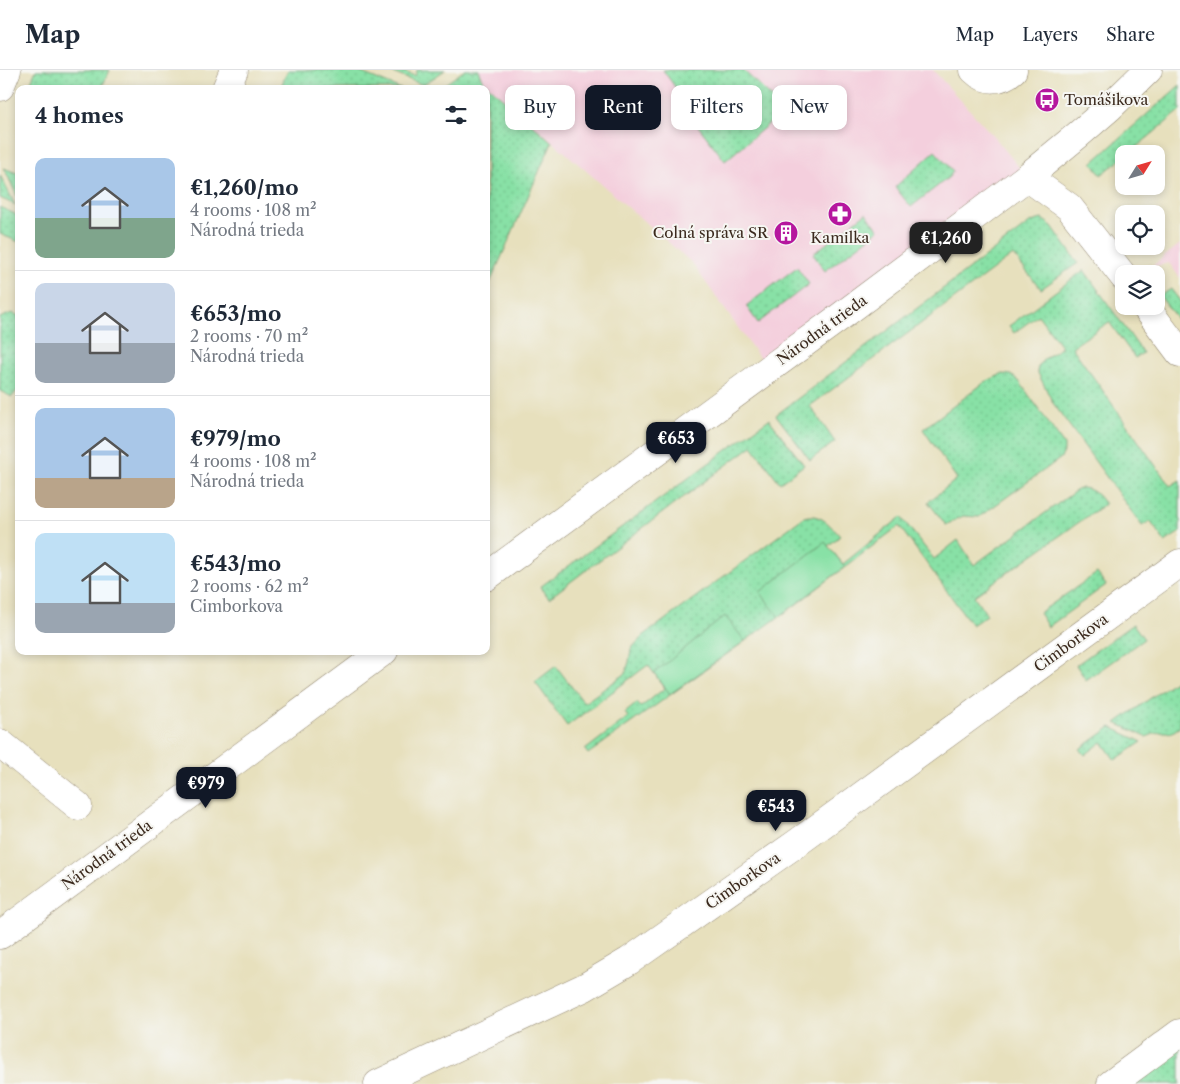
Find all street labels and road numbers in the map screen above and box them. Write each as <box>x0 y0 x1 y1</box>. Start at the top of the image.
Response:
street label: Národná trieda <box>773 290 871 369</box>
street label: Cimborkova <box>1030 609 1112 676</box>
street label: Národná trieda <box>58 815 156 894</box>
street label: Cimborkova <box>702 848 784 913</box>

